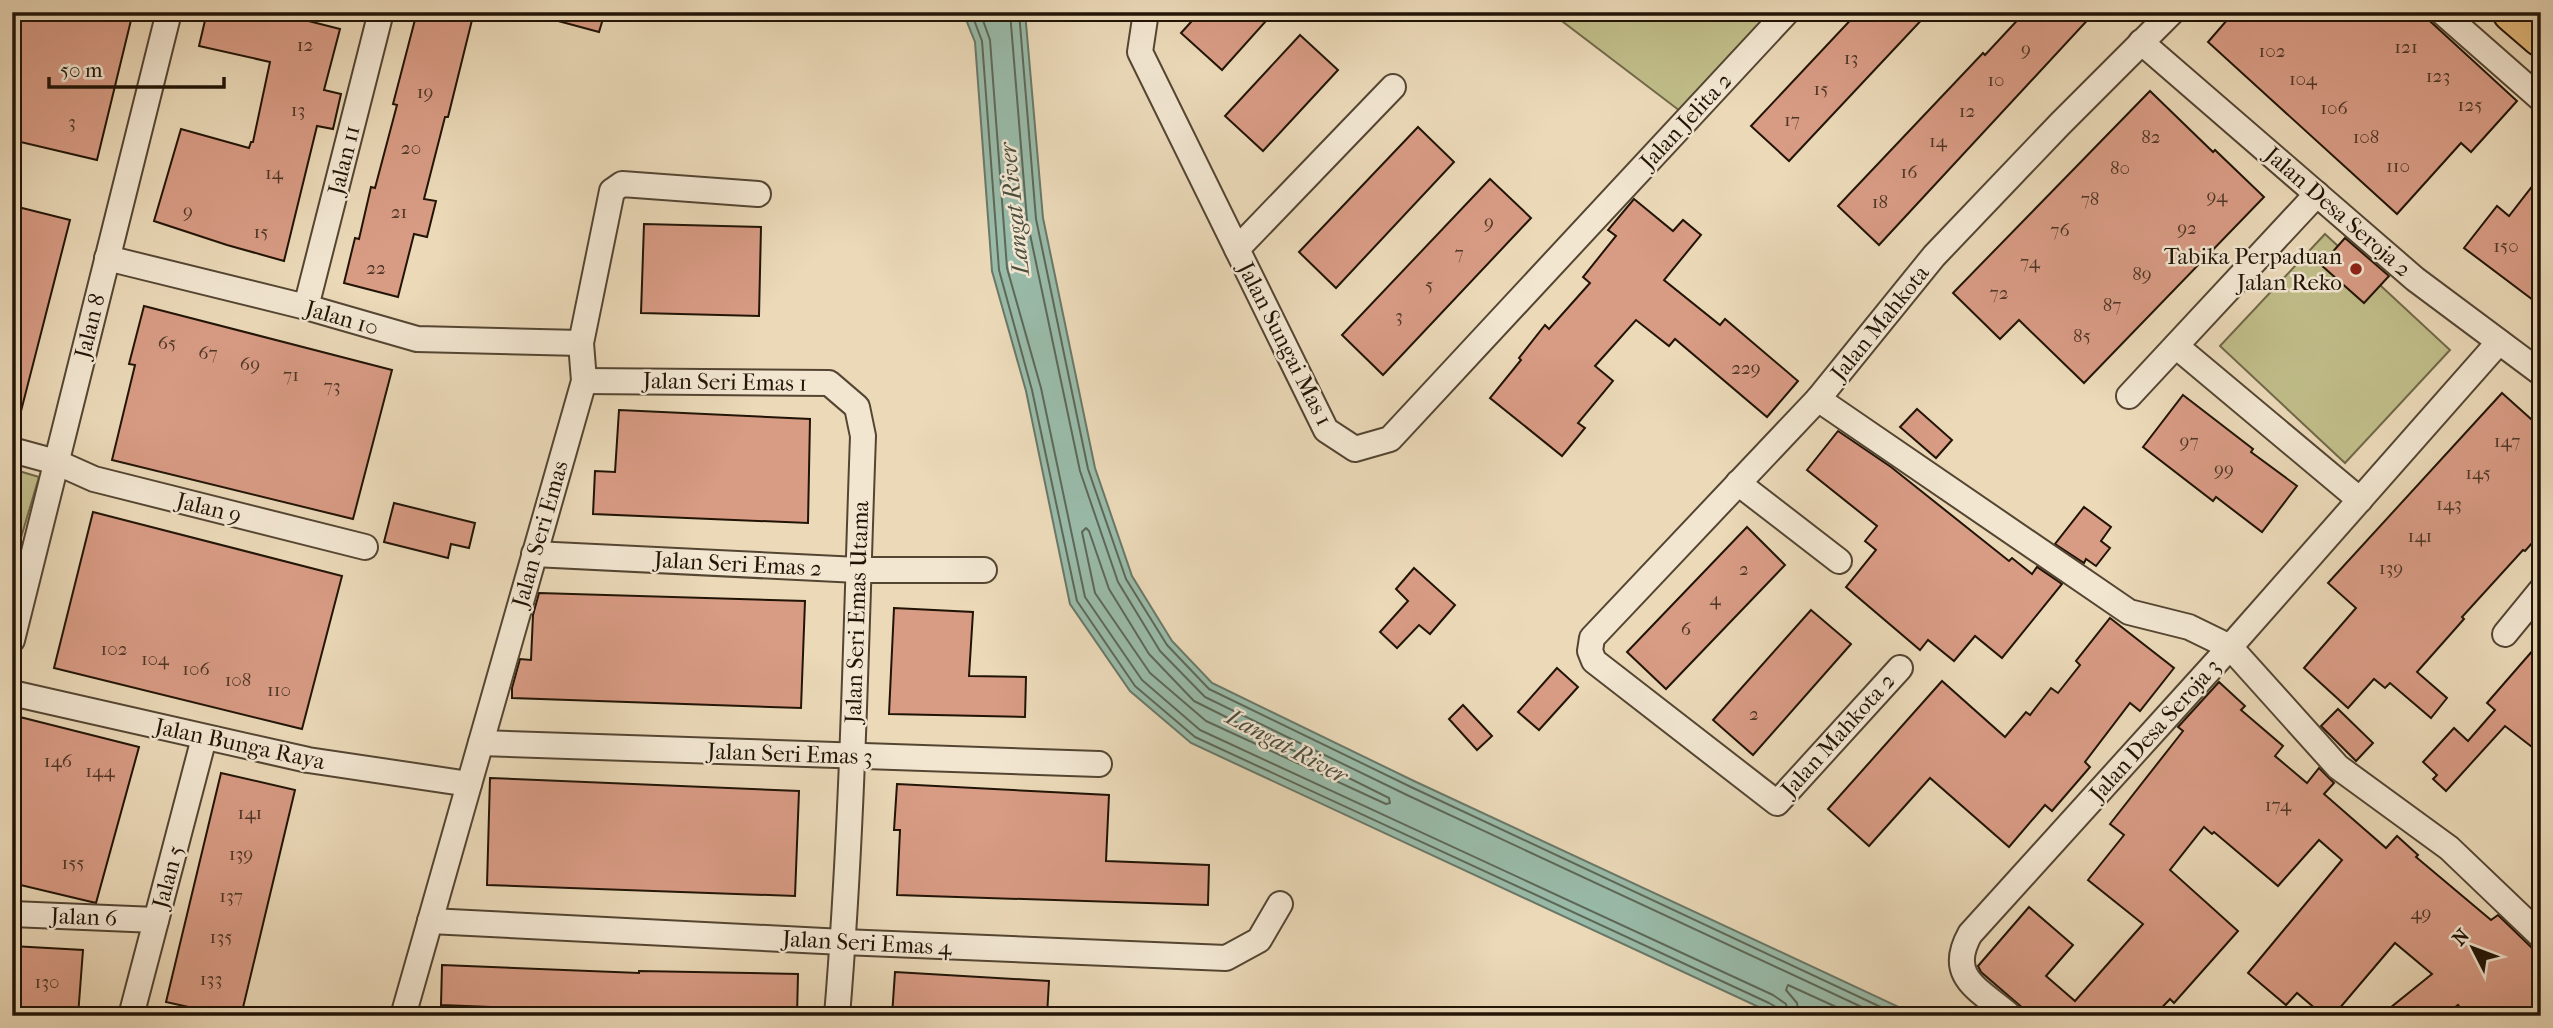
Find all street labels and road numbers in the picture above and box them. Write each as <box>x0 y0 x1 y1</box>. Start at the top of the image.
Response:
street label: Jalan Jelita 2 <box>1633 67 1738 176</box>
street label: Jalan 11 <box>322 123 366 199</box>
street label: Jalan Desa Seroja 2 <box>2258 140 2417 283</box>
street label: Jalan Sungai Mas 1 <box>1231 256 1338 430</box>
street label: Jalan Mahkota <box>1824 260 1935 388</box>
street label: Jalan 8 <box>68 291 111 363</box>
street label: Jalan 10 <box>300 294 382 341</box>
street label: Jalan Seri Emas 1 <box>641 367 807 397</box>
street label: Jalan Seri Emas <box>506 458 574 612</box>
street label: Jalan 9 <box>172 486 244 529</box>
street label: Jalan Seri Emas Utama <box>840 500 874 726</box>
street label: Jalan Seri Emas 2 <box>651 546 823 582</box>
street label: Jalan Desa Seroja 3 <box>2083 653 2226 808</box>
street label: Jalan Mahkota 2 <box>1774 667 1901 804</box>
street label: Jalan Bunga Raya <box>151 712 328 775</box>
street label: Jalan Seri Emas 3 <box>705 738 873 770</box>
street label: Jalan 5 <box>146 843 189 913</box>
street label: Jalan 6 <box>48 902 118 932</box>
street label: Jalan Seri Emas 4 <box>780 925 954 961</box>

